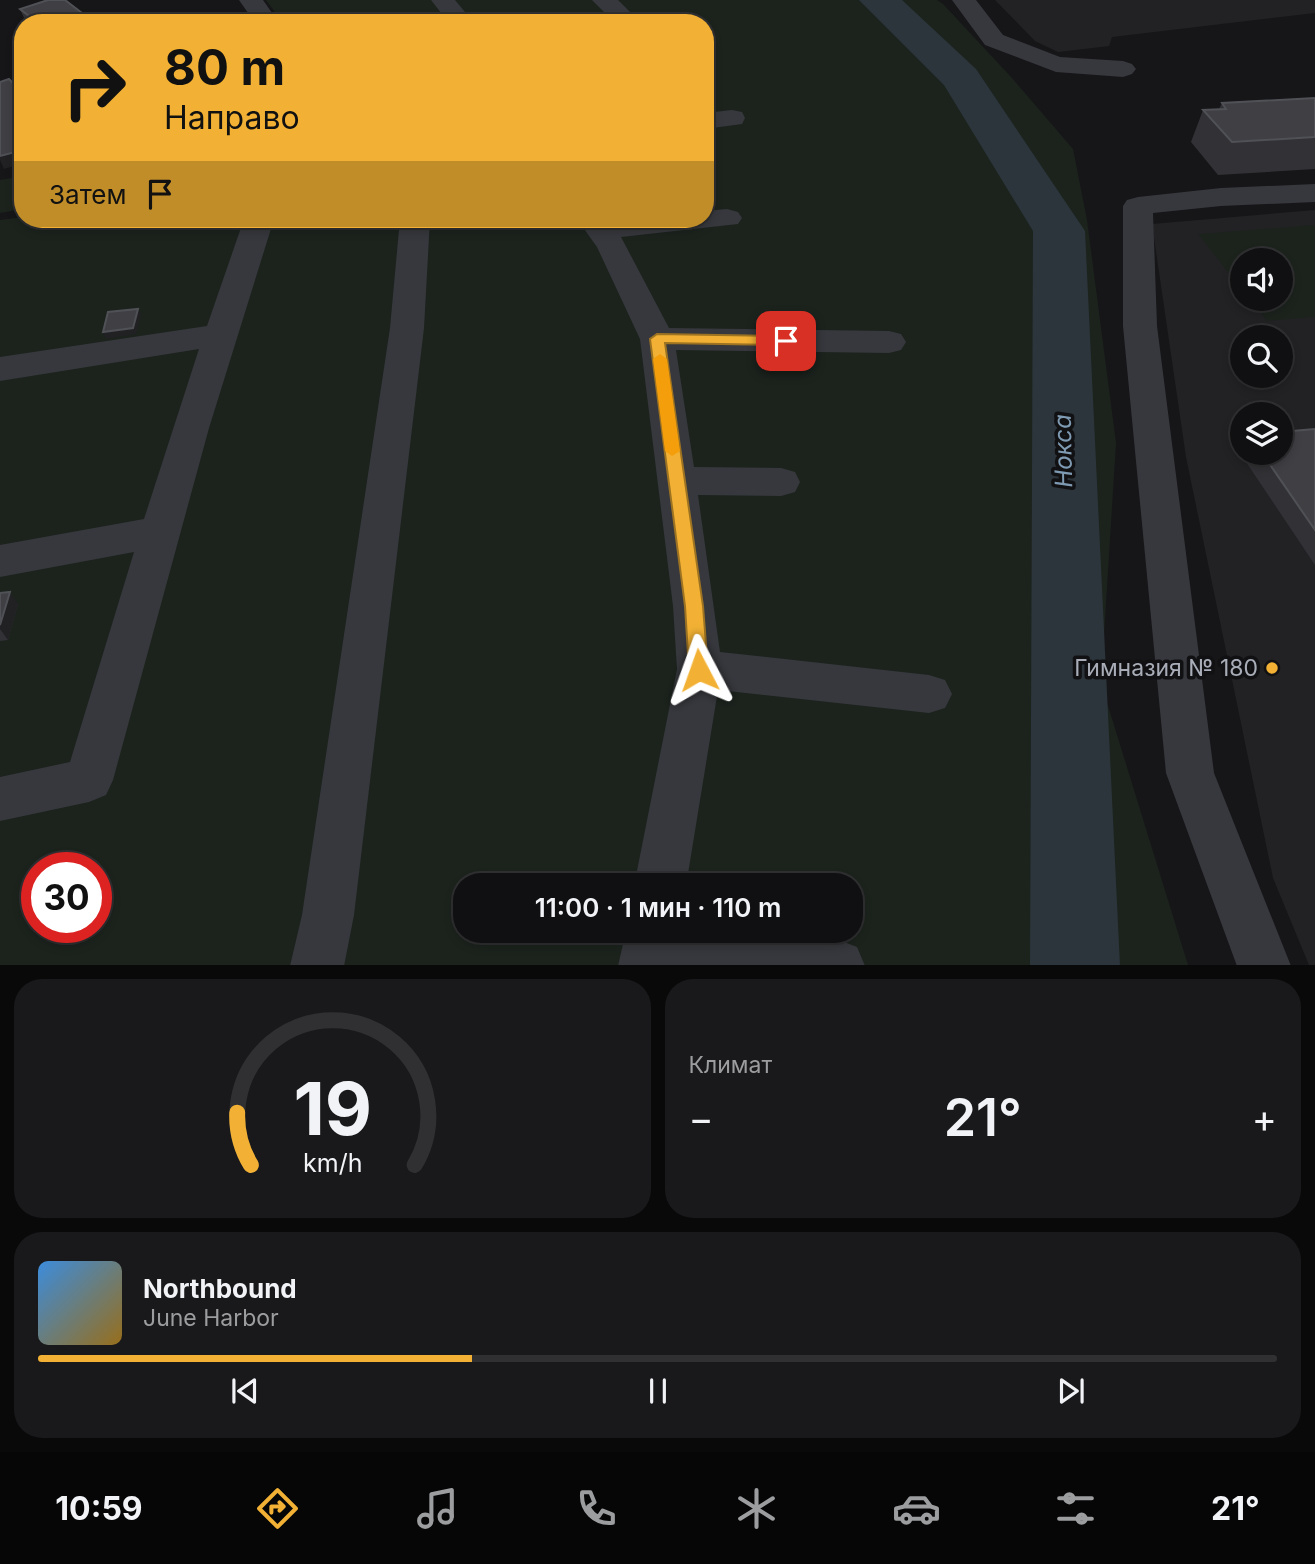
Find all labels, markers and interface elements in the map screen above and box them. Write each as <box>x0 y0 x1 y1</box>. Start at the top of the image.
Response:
text: 80 m <box>164 38 285 97</box>
icon: right <box>49 42 140 133</box>
text: Направо <box>164 98 300 137</box>
icon: arrive <box>141 175 179 213</box>
text: Затем <box>49 179 127 210</box>
map controls <box>1230 248 1293 465</box>
button: sound <box>1230 248 1293 311</box>
pin <box>756 311 816 371</box>
icon: arrive <box>767 322 805 360</box>
button: search <box>1230 325 1293 388</box>
button: layers <box>1230 402 1293 465</box>
water label: Нокса <box>1048 414 1078 488</box>
position arrow <box>662 633 736 707</box>
place label: Гимназия № 180 <box>1074 654 1258 682</box>
marker: Гимназия № 180 <box>1264 660 1280 676</box>
speed limit sign: 30 <box>21 852 112 943</box>
text: 11:00 · 1 мин · 110 m <box>535 892 781 923</box>
text: Климат <box>689 1051 772 1079</box>
text: 19 <box>293 1064 372 1153</box>
text: 21° <box>944 1086 1022 1149</box>
text: − <box>689 1095 714 1141</box>
text: + <box>1252 1095 1277 1141</box>
text: km/h <box>303 1147 362 1177</box>
text: Northbound <box>143 1273 297 1304</box>
text: June Harbor <box>143 1304 279 1332</box>
icon: previous <box>226 1372 264 1410</box>
icon: pause <box>639 1372 677 1410</box>
icon: next <box>1052 1372 1090 1410</box>
icon: directions <box>253 1484 302 1533</box>
icon: music <box>413 1484 462 1533</box>
icon: phone <box>572 1484 621 1533</box>
icon: climate <box>732 1484 781 1533</box>
icon: car <box>892 1484 941 1533</box>
icon: filters <box>1051 1484 1100 1533</box>
text: 10:59 <box>55 1489 143 1528</box>
text: 21° <box>1211 1489 1260 1528</box>

